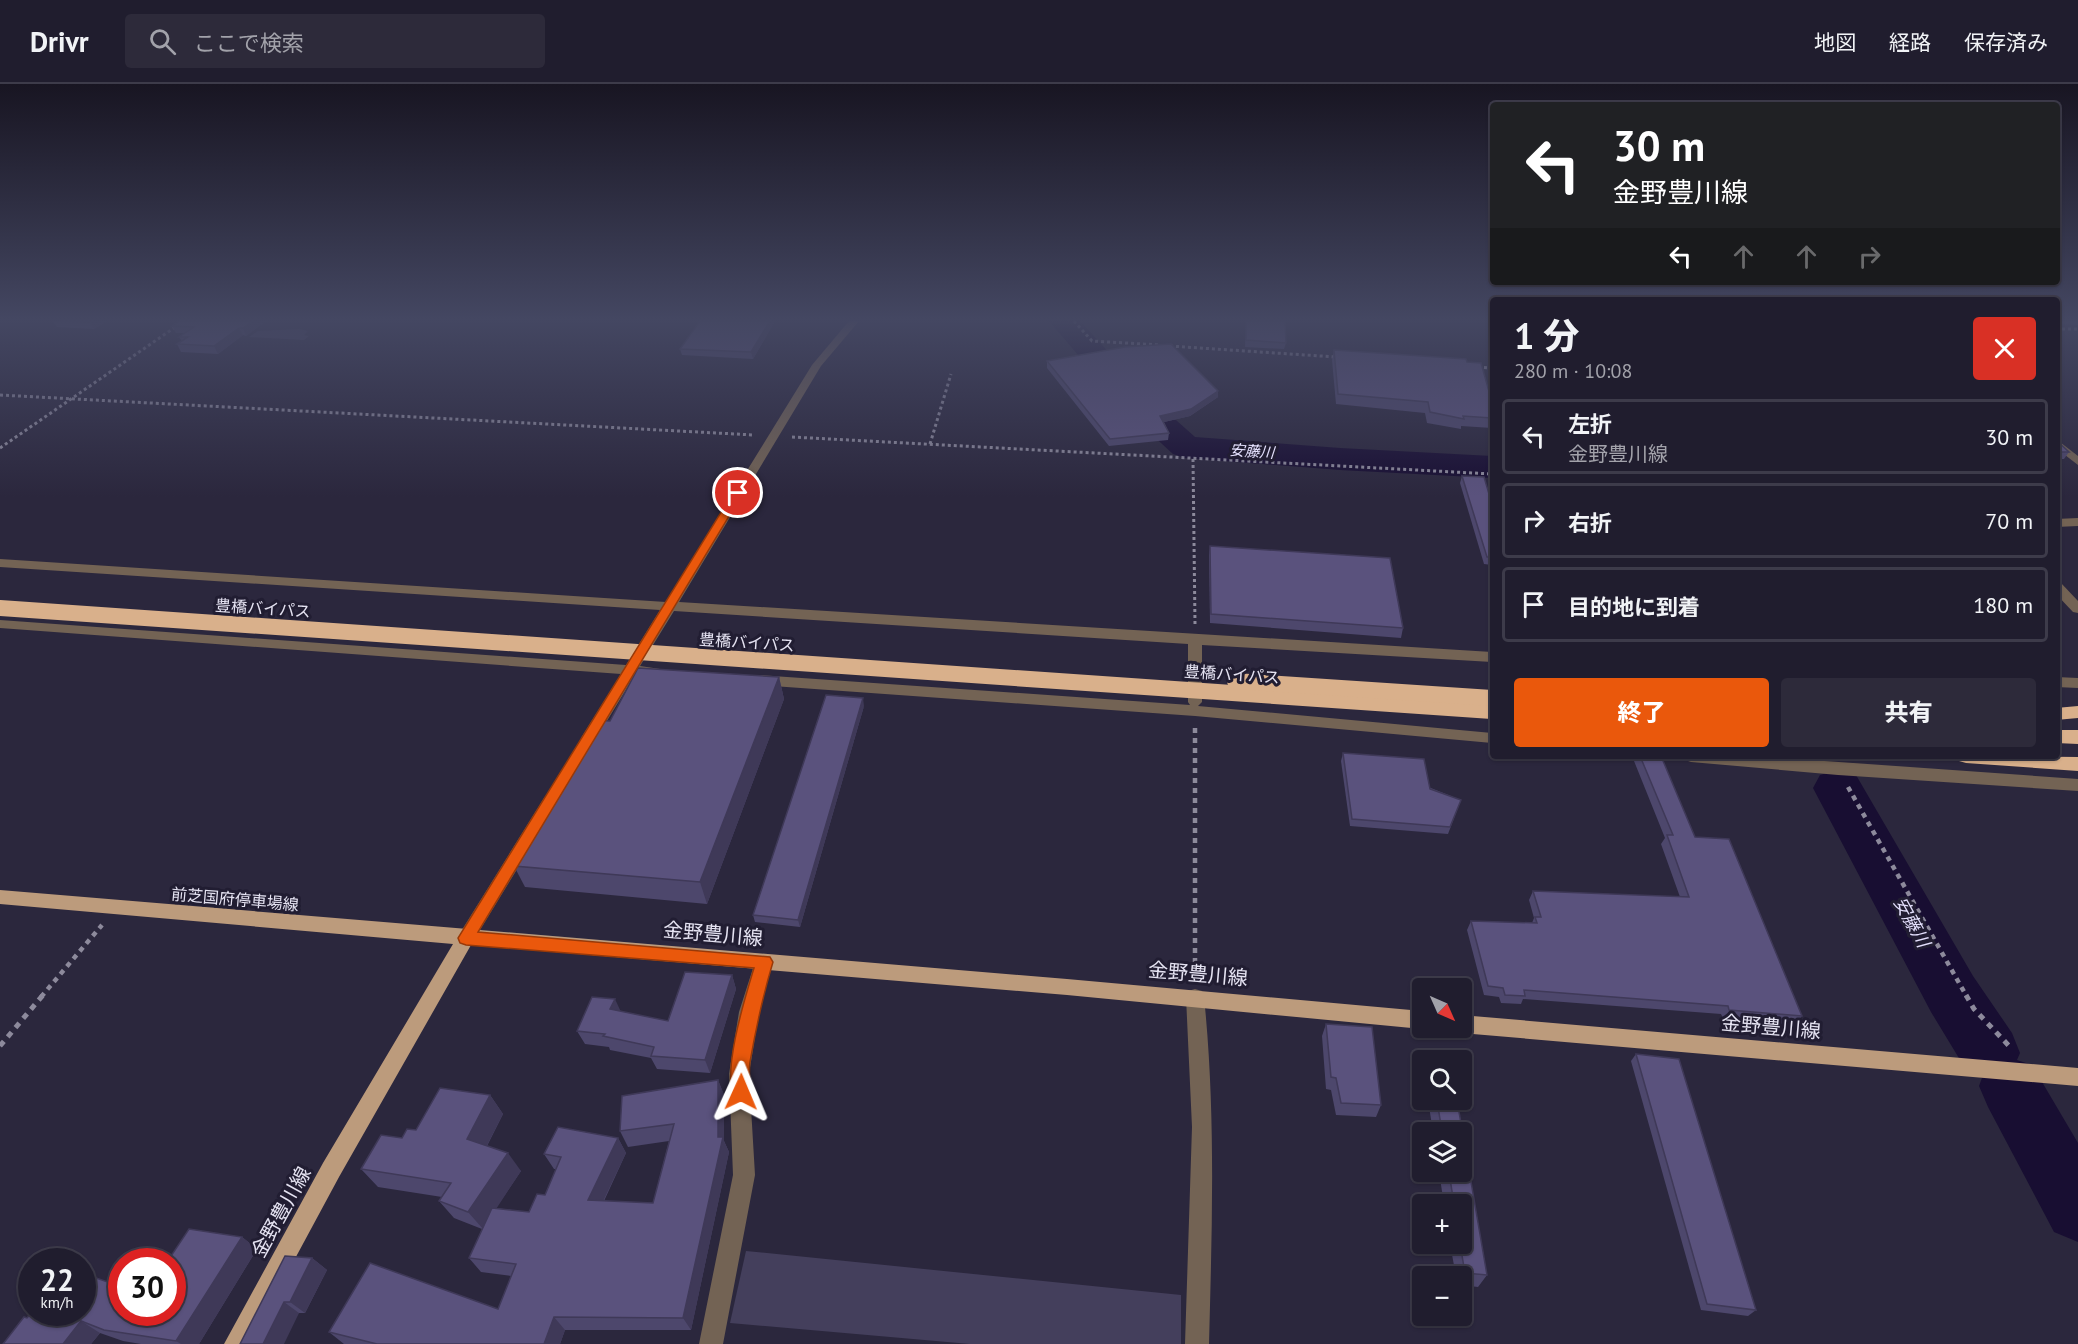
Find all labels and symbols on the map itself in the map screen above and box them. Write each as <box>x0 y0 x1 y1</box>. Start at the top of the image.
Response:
water label: 安藤川 <box>1229 440 1277 462</box>
pin <box>712 467 763 518</box>
street label: 豊橋バイパス <box>215 595 311 621</box>
street label: 豊橋バイパス <box>699 629 795 655</box>
street label: 豊橋バイパス <box>1184 661 1280 687</box>
street label: 前芝国府停車場線 <box>170 883 300 915</box>
water label: 安藤川 <box>1889 893 1936 953</box>
street label: 金野豊川線 <box>662 917 764 951</box>
street label: 金野豊川線 <box>1147 957 1249 991</box>
north arrow <box>1412 978 1472 1038</box>
street label: 金野豊川線 <box>1720 1010 1822 1044</box>
position arrow <box>709 1060 773 1124</box>
street label: 金野豊川線 <box>245 1162 317 1262</box>
speed limit sign: 30 <box>108 1248 186 1326</box>

